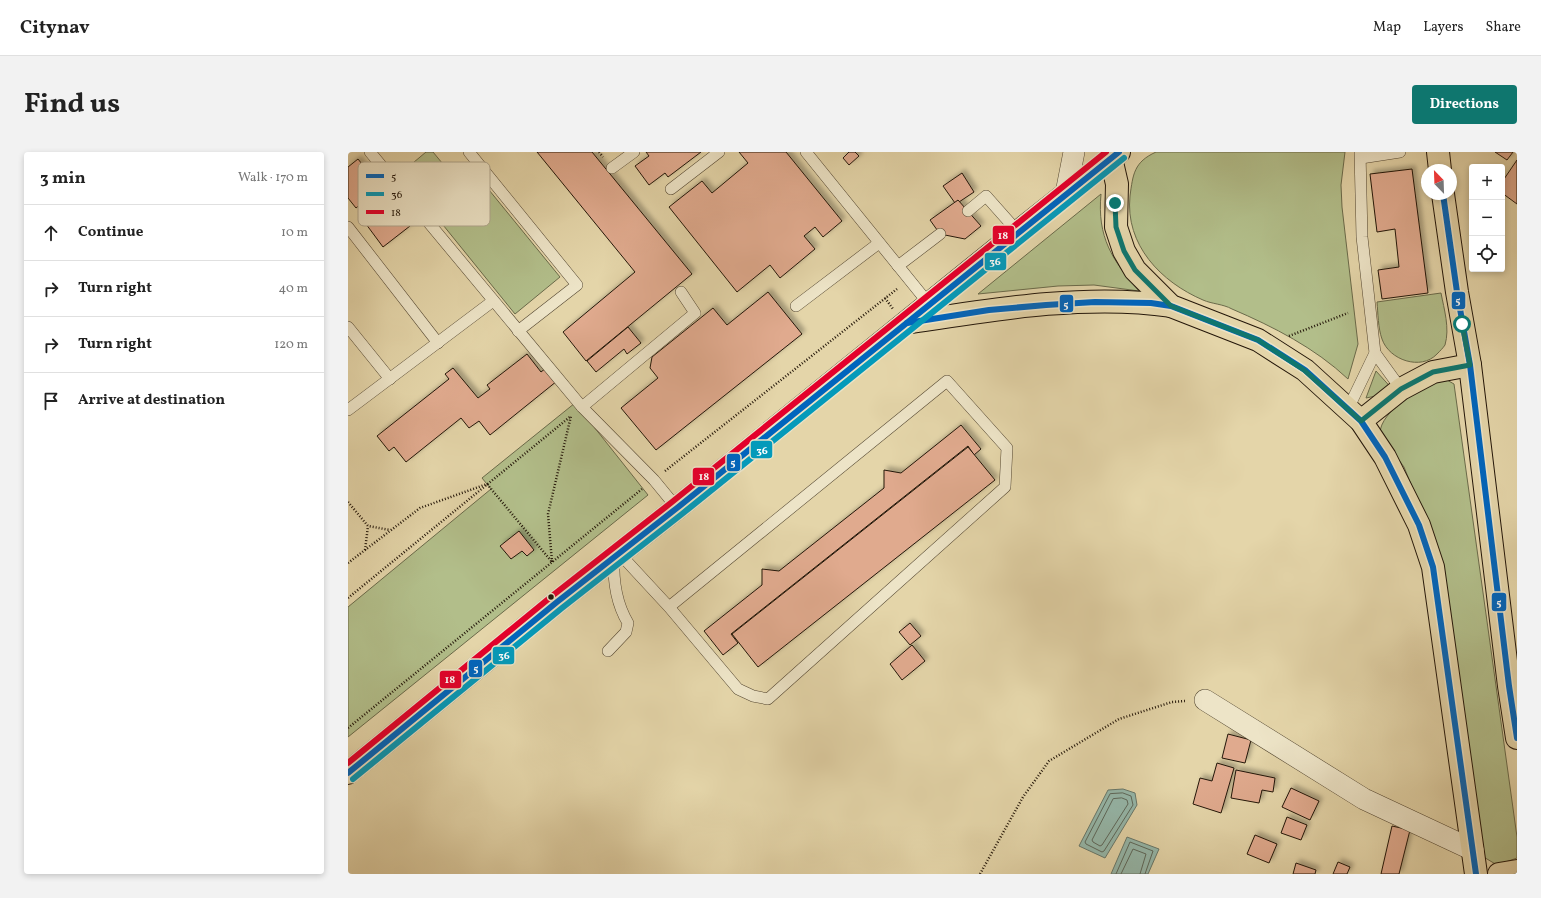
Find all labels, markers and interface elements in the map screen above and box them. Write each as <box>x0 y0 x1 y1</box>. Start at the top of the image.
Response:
text: Citynav <box>20 15 90 41</box>
text: Map <box>1373 18 1401 37</box>
text: Layers <box>1423 18 1463 37</box>
text: Share <box>1485 18 1521 37</box>
text: Find us <box>24 85 120 124</box>
button: Directions <box>1412 85 1517 124</box>
legend <box>358 162 490 226</box>
north arrow <box>1421 164 1457 200</box>
map controls <box>1469 164 1505 272</box>
button: + <box>1469 164 1505 200</box>
text: 3 min <box>40 167 86 190</box>
text: Walk · 170 m <box>238 169 308 187</box>
text: 5 <box>391 170 396 185</box>
text: 36 <box>391 188 403 203</box>
route end <box>1106 194 1124 212</box>
button: − <box>1469 200 1505 236</box>
text: 18 <box>391 206 401 221</box>
icon: ahead <box>40 222 62 244</box>
text: Continue <box>78 222 143 243</box>
text: 10 m <box>281 224 308 242</box>
line badge: 18 <box>992 225 1015 245</box>
text: 18 <box>998 229 1008 244</box>
button: locate <box>1469 236 1505 272</box>
line badge: 36 <box>984 252 1007 271</box>
text: 36 <box>989 255 1001 270</box>
icon: right <box>40 278 62 300</box>
text: Turn right <box>78 278 152 299</box>
text: 40 m <box>279 280 308 298</box>
line badge: 5 <box>1451 291 1466 310</box>
line badge: 5 <box>1059 294 1074 313</box>
text: 5 <box>1455 294 1461 309</box>
text: 5 <box>1063 298 1069 313</box>
route start <box>1453 315 1471 333</box>
icon: right <box>40 334 62 356</box>
text: Turn right <box>78 334 152 355</box>
text: 120 m <box>274 336 308 354</box>
icon: arrive <box>40 390 62 412</box>
text: Arrive at destination <box>78 390 225 411</box>
line badge: 36 <box>750 440 773 459</box>
text: 36 <box>756 444 768 459</box>
line badge: 5 <box>726 453 741 472</box>
text: 5 <box>730 456 736 471</box>
line badge: 18 <box>692 467 715 486</box>
text: 18 <box>699 470 709 485</box>
unlabelled marker <box>546 592 556 602</box>
line badge: 5 <box>1491 592 1507 612</box>
text: 5 <box>1496 596 1502 611</box>
line badge: 36 <box>492 646 515 665</box>
text: 36 <box>498 649 510 664</box>
line badge: 5 <box>468 659 483 678</box>
text: 5 <box>473 662 479 677</box>
line badge: 18 <box>439 670 462 689</box>
text: 18 <box>445 673 455 688</box>

